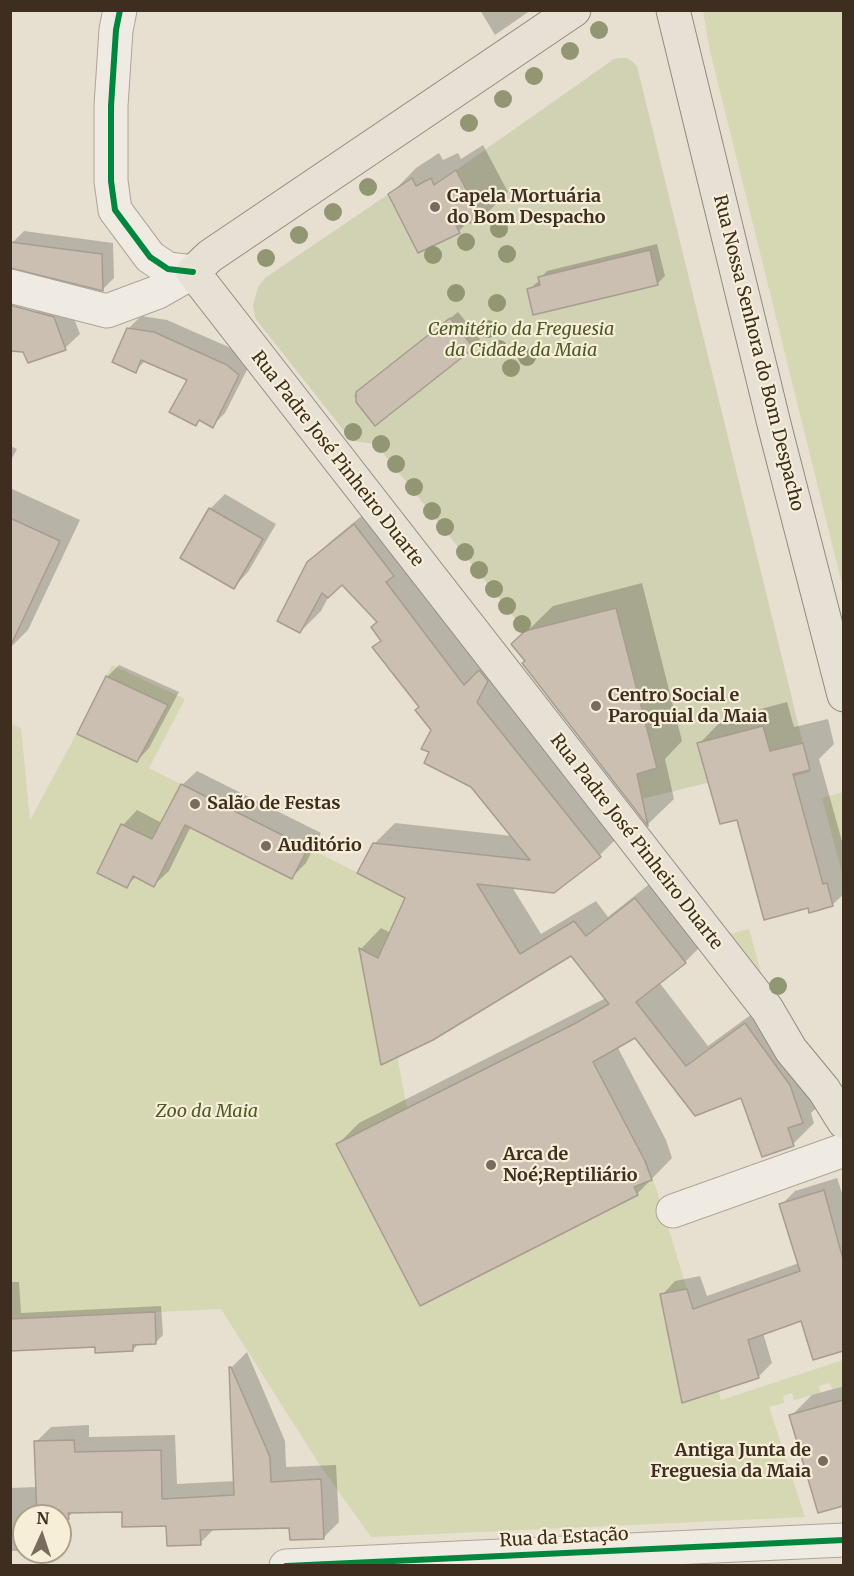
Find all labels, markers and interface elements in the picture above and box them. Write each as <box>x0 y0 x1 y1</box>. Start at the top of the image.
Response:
place label: Capela Mortuária do Bom Despacho <box>447 186 606 228</box>
street label: Rua Nossa Senhora do Bom Despacho <box>708 193 808 513</box>
marker: Capela Mortuária do Bom Despacho <box>428 200 442 214</box>
park label: Cemitério da Freguesia da Cidade da Maia <box>428 319 614 362</box>
street label: Rua Padre José Pinheiro Duarte <box>246 347 428 571</box>
place label: Centro Social e Paroquial da Maia <box>608 685 768 728</box>
marker: Centro Social e Paroquial da Maia <box>589 699 603 713</box>
street label: Rua Padre José Pinheiro Duarte <box>545 730 727 954</box>
place label: Salão de Festas <box>207 793 341 815</box>
marker: Salão de Festas <box>188 797 202 811</box>
place label: Auditório <box>278 835 362 857</box>
marker: Auditório <box>259 839 273 853</box>
park label: Zoo da Maia <box>156 1101 258 1123</box>
place label: Arca de Noé;Reptiliário <box>503 1144 638 1186</box>
marker: Arca de Noé;Reptiliário <box>484 1158 498 1172</box>
place label: Antiga Junta de Freguesia da Maia <box>650 1440 811 1482</box>
marker: Antiga Junta de Freguesia da Maia <box>816 1454 830 1468</box>
north arrow <box>12 1504 72 1564</box>
text: N <box>36 1508 50 1528</box>
street label: Rua da Estação <box>499 1524 629 1552</box>

